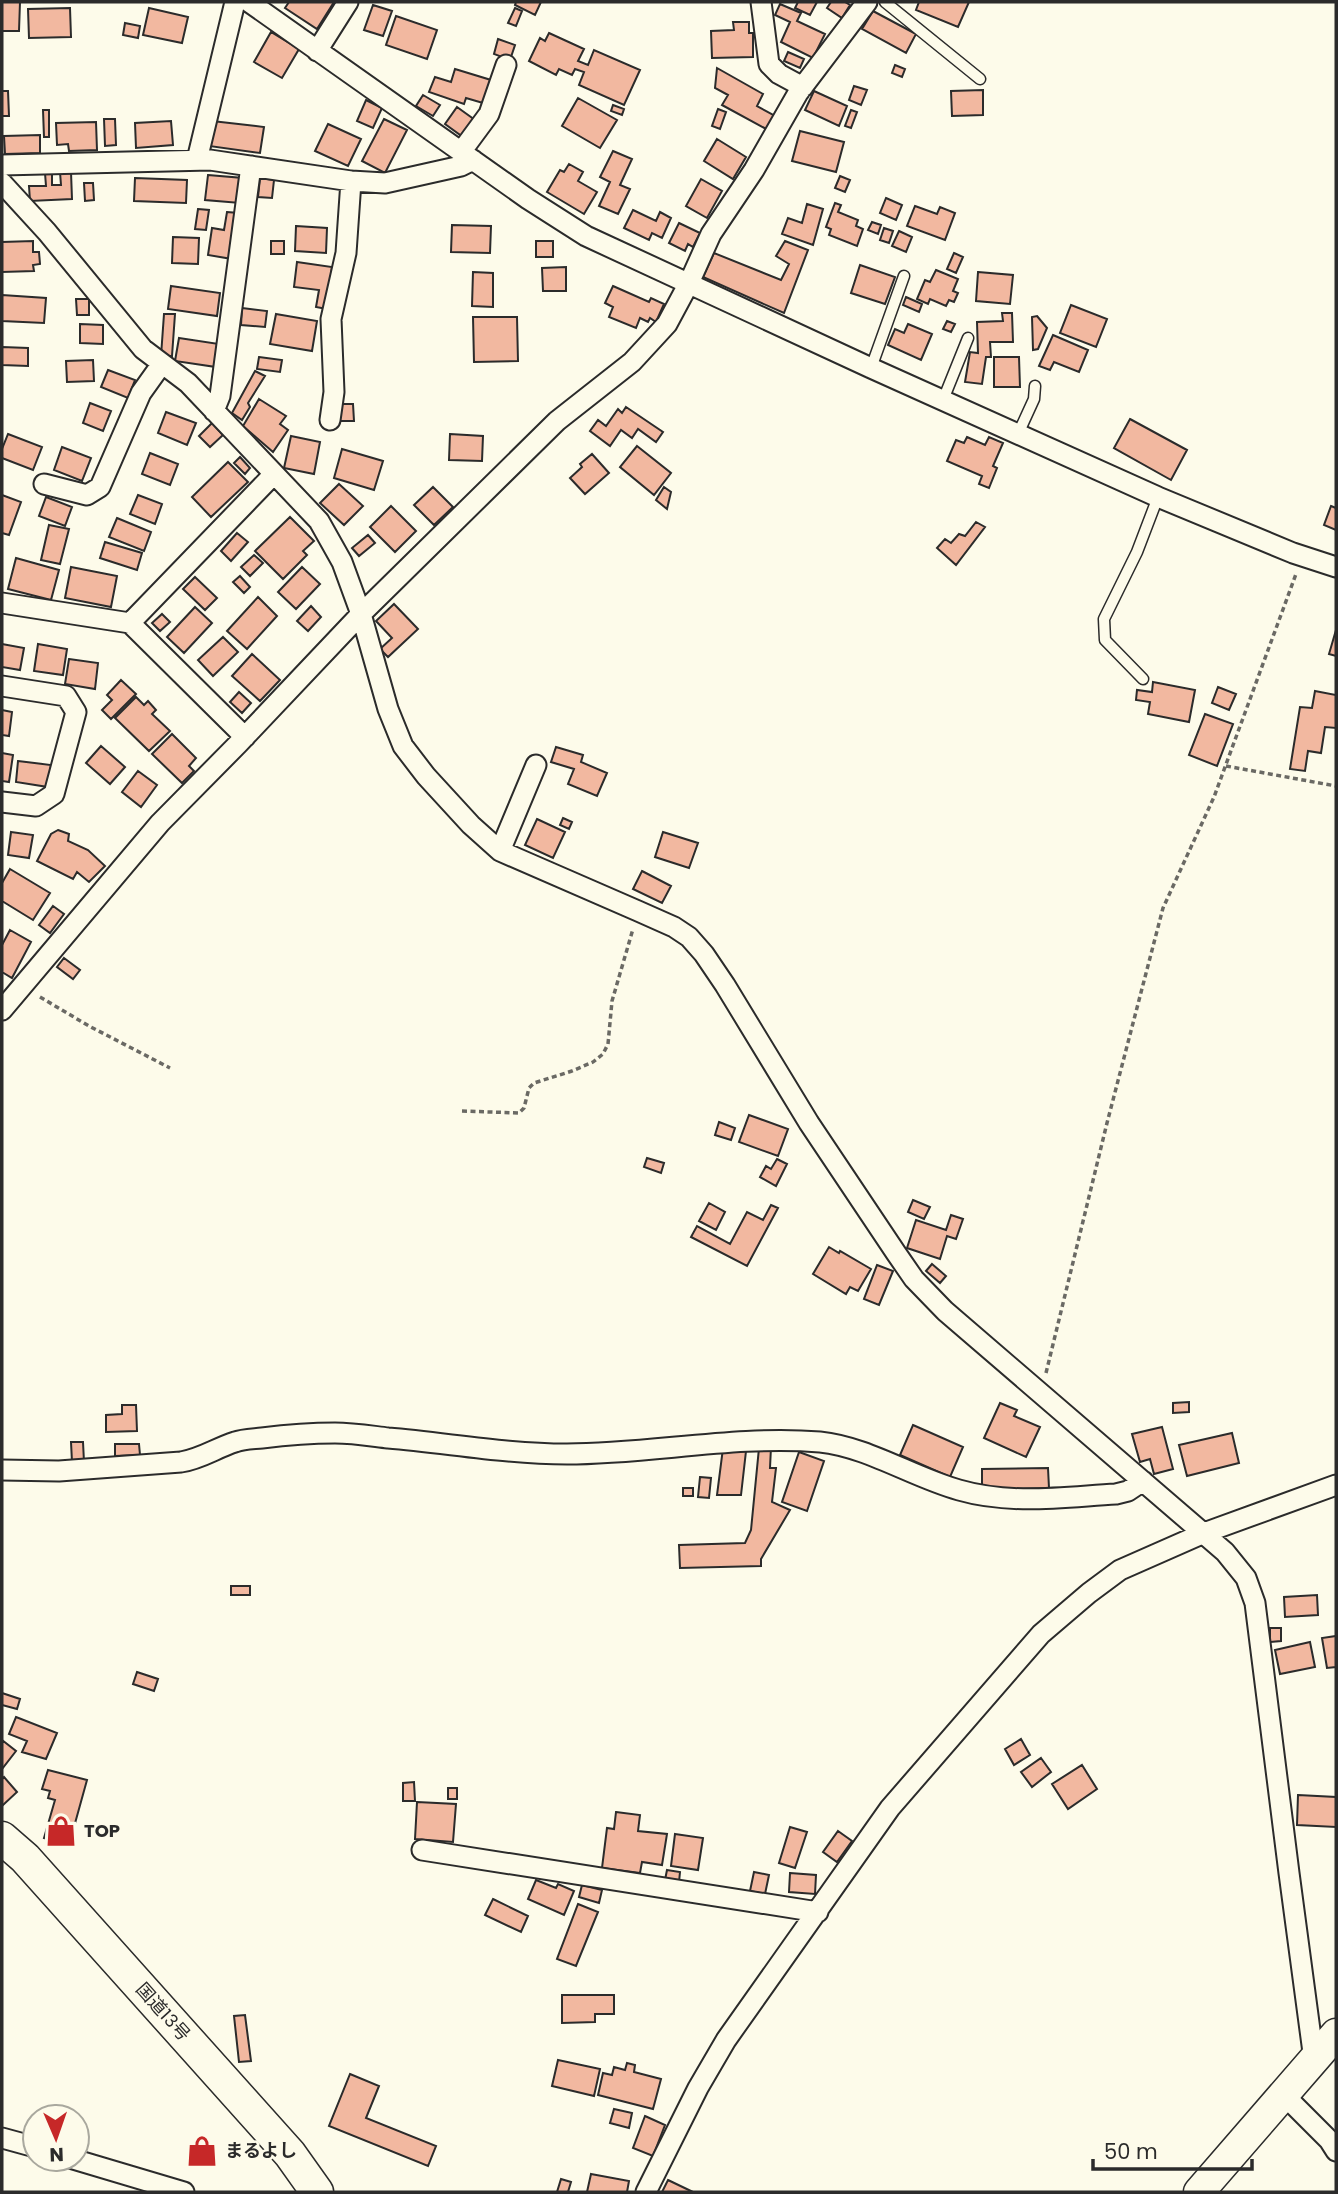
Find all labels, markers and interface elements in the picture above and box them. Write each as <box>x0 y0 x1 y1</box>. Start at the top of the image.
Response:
shop icon: TOP <box>44 1814 78 1848</box>
place label: TOP <box>84 1818 120 1843</box>
street label: 国道13号 <box>131 1977 196 2046</box>
north arrow <box>21 2103 91 2173</box>
scale bar <box>1093 2128 1252 2172</box>
shop icon: まるよし <box>185 2134 219 2168</box>
text: 50 m <box>1104 2137 1158 2166</box>
place label: まるよし <box>225 2138 297 2163</box>
text: N <box>49 2141 64 2168</box>

